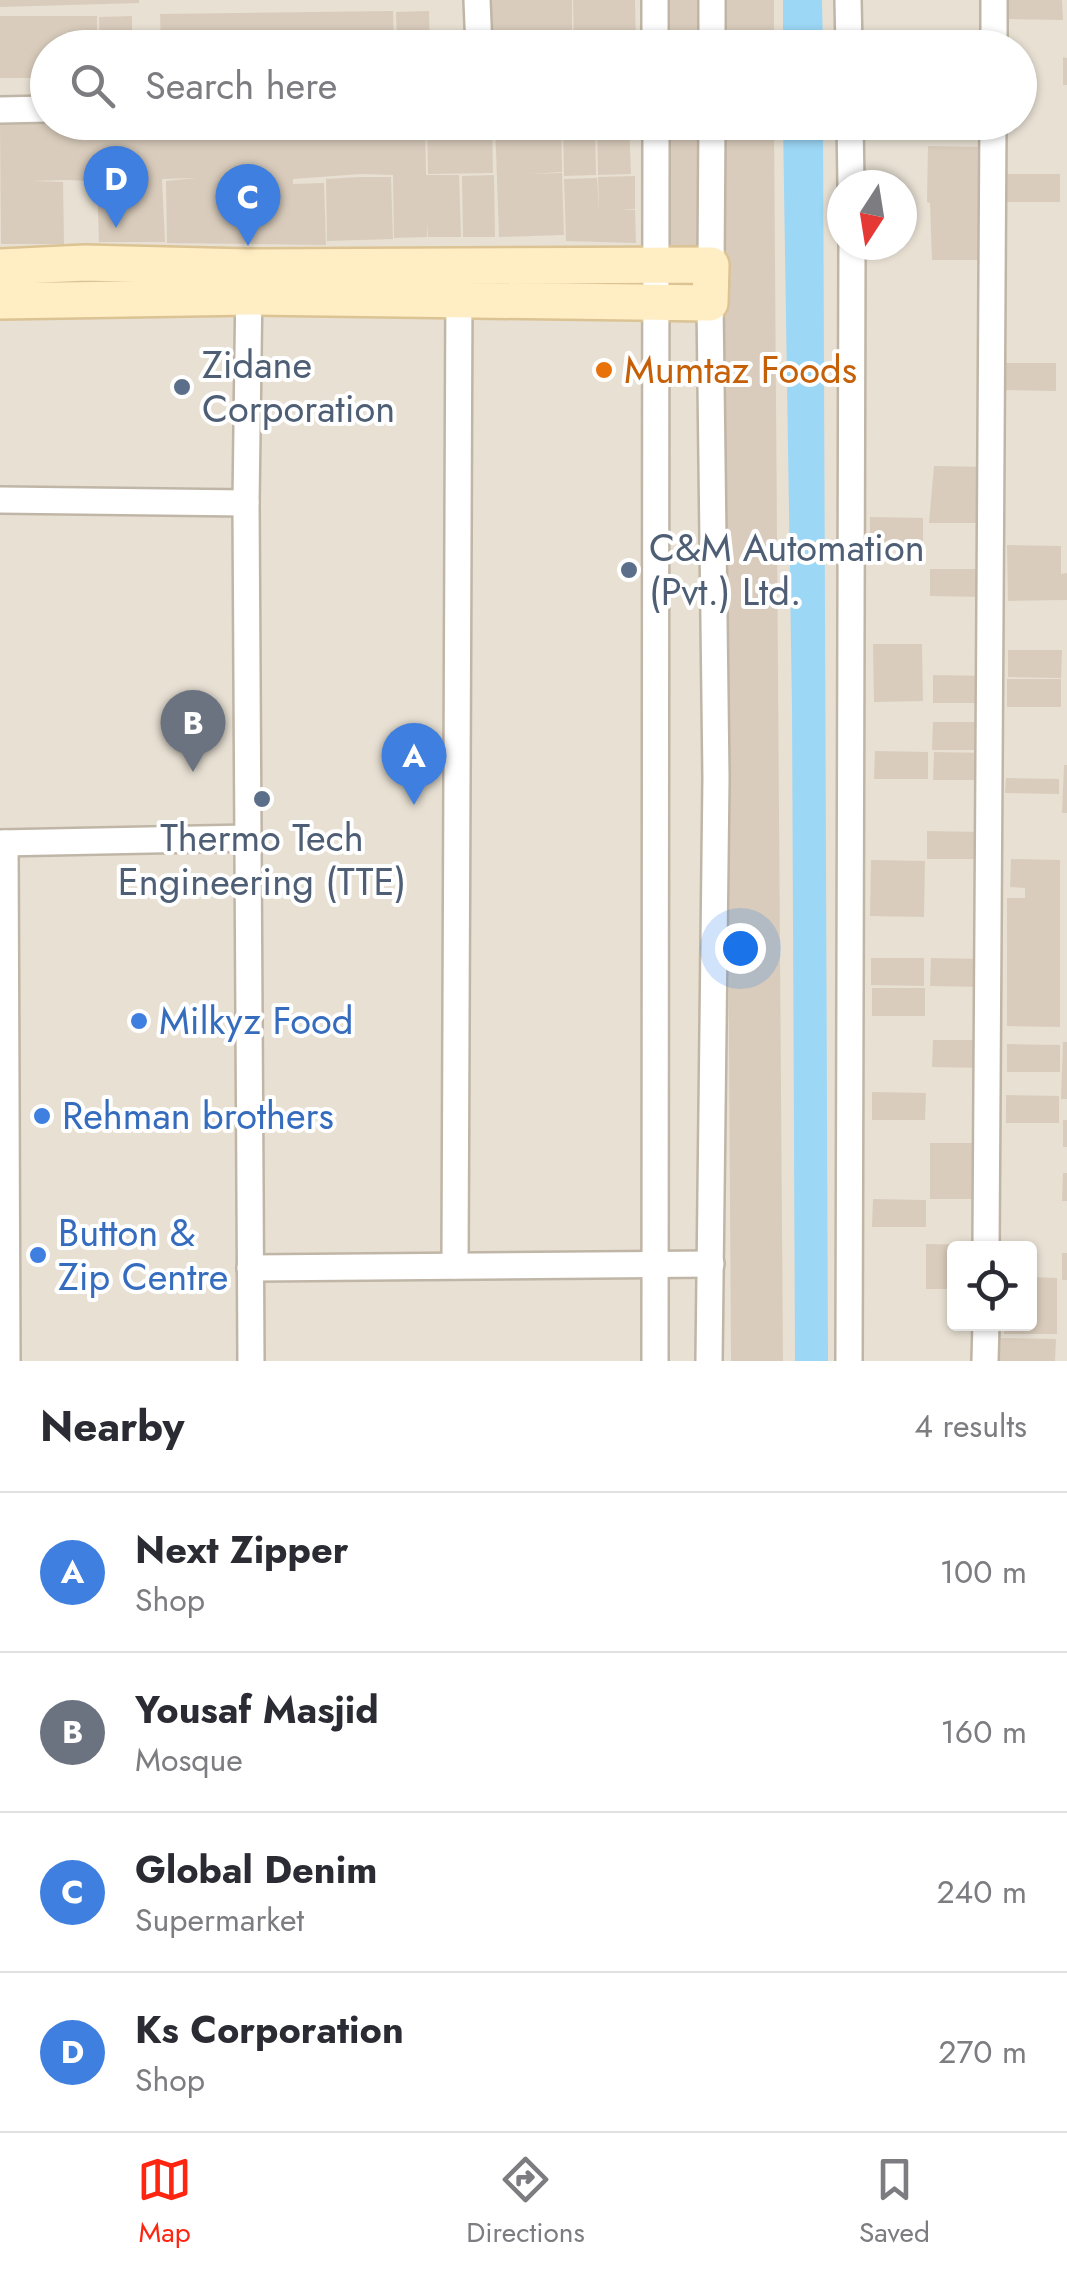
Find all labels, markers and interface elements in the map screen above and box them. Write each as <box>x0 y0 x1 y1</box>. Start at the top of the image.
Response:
search box <box>30 30 1037 140</box>
icon: search <box>65 58 120 113</box>
text: Search here <box>145 58 337 113</box>
pin: D <box>84 146 148 228</box>
pin: C <box>216 164 280 246</box>
north arrow <box>827 170 917 260</box>
place label: Zidane Corporation <box>202 337 395 436</box>
place label: Mumtaz Foods <box>624 342 857 397</box>
marker: Mumtaz Foods <box>593 359 615 381</box>
marker: Zidane Corporation <box>171 376 193 398</box>
place label: C&M Automation (Pvt.) Ltd. <box>649 520 925 619</box>
marker: C&M Automation (Pvt.) Ltd. <box>618 559 640 581</box>
pin: B <box>160 690 226 772</box>
pin: A <box>382 722 446 805</box>
marker: Thermo Tech Engineering (TTE) <box>251 788 273 810</box>
place label: Thermo Tech Engineering (TTE) <box>118 810 406 909</box>
your location <box>715 923 766 974</box>
place label: Milkyz Food <box>159 993 353 1048</box>
marker: Milkyz Food <box>128 1010 150 1032</box>
place label: Rehman brothers <box>62 1088 334 1143</box>
marker: Rehman brothers <box>31 1105 53 1127</box>
place label: Button & Zip Centre <box>58 1205 228 1304</box>
map controls <box>947 1241 1037 1331</box>
button: locate <box>947 1241 1037 1331</box>
marker: Button & Zip Centre <box>27 1244 49 1266</box>
text: Nearby <box>40 1396 184 1457</box>
text: 4 results <box>914 1403 1027 1449</box>
text: Next Zipper <box>135 1522 348 1577</box>
text: A <box>61 1549 84 1595</box>
text: 100 m <box>940 1549 1027 1595</box>
text: Shop <box>135 1577 205 1623</box>
text: Yousaf Masjid <box>135 1682 379 1737</box>
text: B <box>62 1709 83 1755</box>
text: 160 m <box>940 1709 1027 1755</box>
text: Mosque <box>135 1737 243 1783</box>
text: Global Denim <box>135 1842 377 1897</box>
text: C <box>61 1869 84 1915</box>
text: 240 m <box>936 1869 1027 1915</box>
text: Supermarket <box>135 1897 304 1943</box>
text: Ks Corporation <box>135 2002 404 2057</box>
text: D <box>61 2029 84 2075</box>
text: 270 m <box>938 2029 1027 2075</box>
text: Shop <box>135 2057 205 2103</box>
tab: Map <box>137 2152 192 2253</box>
tab: Directions <box>466 2152 585 2253</box>
tab: Saved <box>859 2152 930 2253</box>

